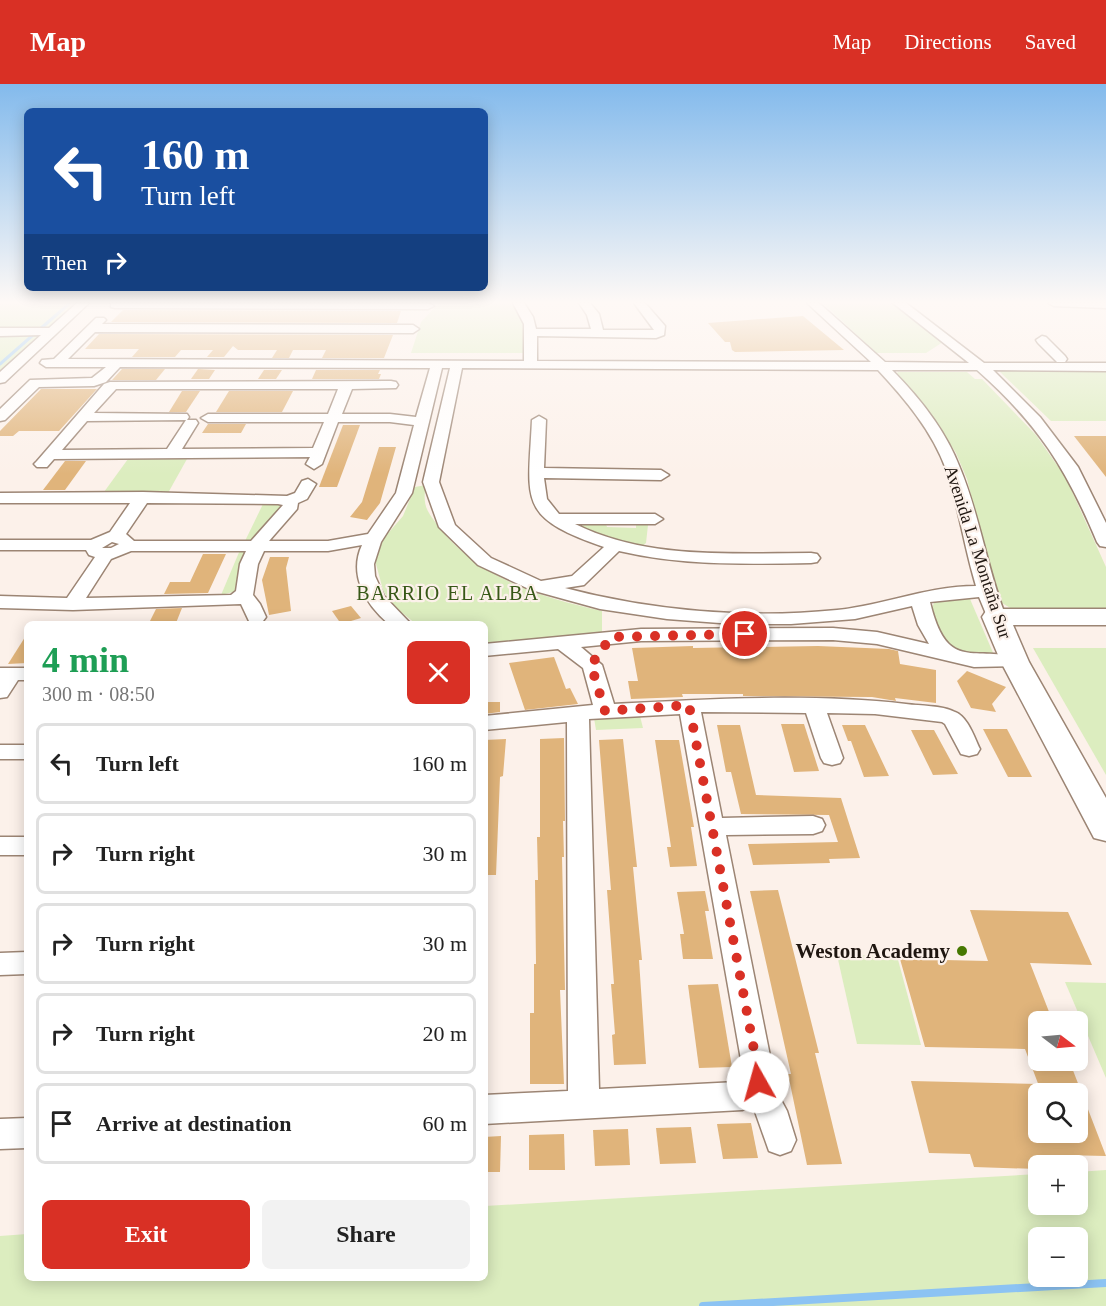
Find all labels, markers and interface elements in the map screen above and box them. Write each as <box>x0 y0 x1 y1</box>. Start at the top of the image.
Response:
text: Map <box>30 26 86 57</box>
text: Map <box>833 30 871 54</box>
text: Directions <box>904 30 992 54</box>
text: Saved <box>1025 30 1076 54</box>
icon: left <box>42 132 120 210</box>
text: 160 m <box>141 132 250 178</box>
text: Turn left <box>141 181 235 211</box>
icon: right <box>99 246 132 279</box>
text: Then <box>42 250 87 275</box>
street label: Avenida La Montaña Sur <box>941 463 1015 641</box>
district label: BARRIO EL ALBA <box>356 582 540 604</box>
pin <box>719 608 770 659</box>
icon: arrive <box>728 617 761 650</box>
text: 4 min <box>42 640 129 680</box>
button: close <box>407 641 470 704</box>
text: 300 m · 08:50 <box>42 683 155 705</box>
icon: left <box>45 747 78 780</box>
text: Turn left <box>96 751 179 776</box>
text: 160 m <box>411 751 467 776</box>
icon: right <box>45 837 78 870</box>
text: Turn right <box>96 841 195 866</box>
text: 30 m <box>422 841 467 866</box>
icon: right <box>45 927 78 960</box>
text: Turn right <box>96 931 195 956</box>
text: 30 m <box>422 931 467 956</box>
place label: Weston Academy <box>795 939 950 963</box>
marker: Weston Academy <box>955 944 969 958</box>
north arrow <box>1028 1011 1088 1071</box>
map controls <box>1028 1011 1088 1287</box>
icon: right <box>45 1017 78 1050</box>
text: Turn right <box>96 1021 195 1046</box>
text: 20 m <box>422 1021 467 1046</box>
position arrow <box>726 1050 790 1114</box>
button: search <box>1028 1083 1088 1143</box>
icon: arrive <box>45 1107 78 1140</box>
text: Arrive at destination <box>96 1111 292 1136</box>
text: 60 m <box>422 1111 467 1136</box>
button: + <box>1028 1155 1088 1215</box>
button: Exit <box>42 1200 250 1269</box>
button: Share <box>262 1200 470 1269</box>
button: − <box>1028 1227 1088 1287</box>

